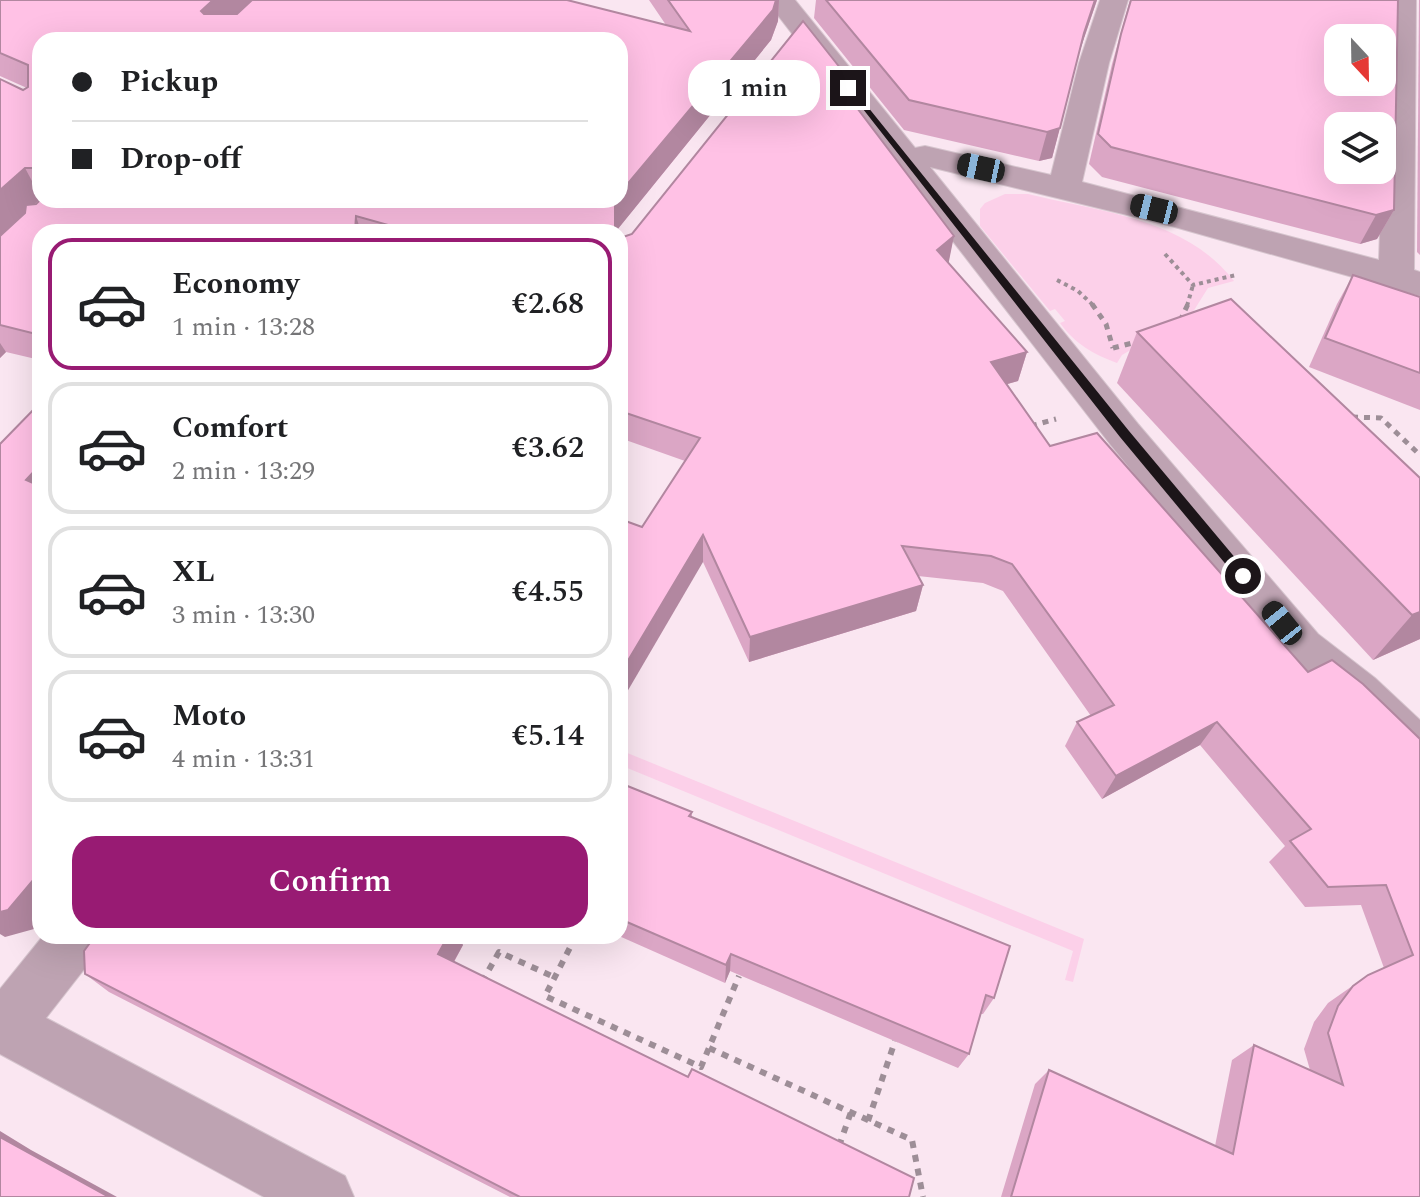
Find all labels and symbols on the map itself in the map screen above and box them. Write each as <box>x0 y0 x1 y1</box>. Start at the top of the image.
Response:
north arrow <box>1324 24 1396 96</box>
callout: 1 min <box>688 60 820 116</box>
route end <box>830 70 866 106</box>
car <box>955 151 1007 185</box>
car <box>1128 192 1180 226</box>
route start <box>1225 558 1261 594</box>
car <box>1258 597 1306 649</box>

